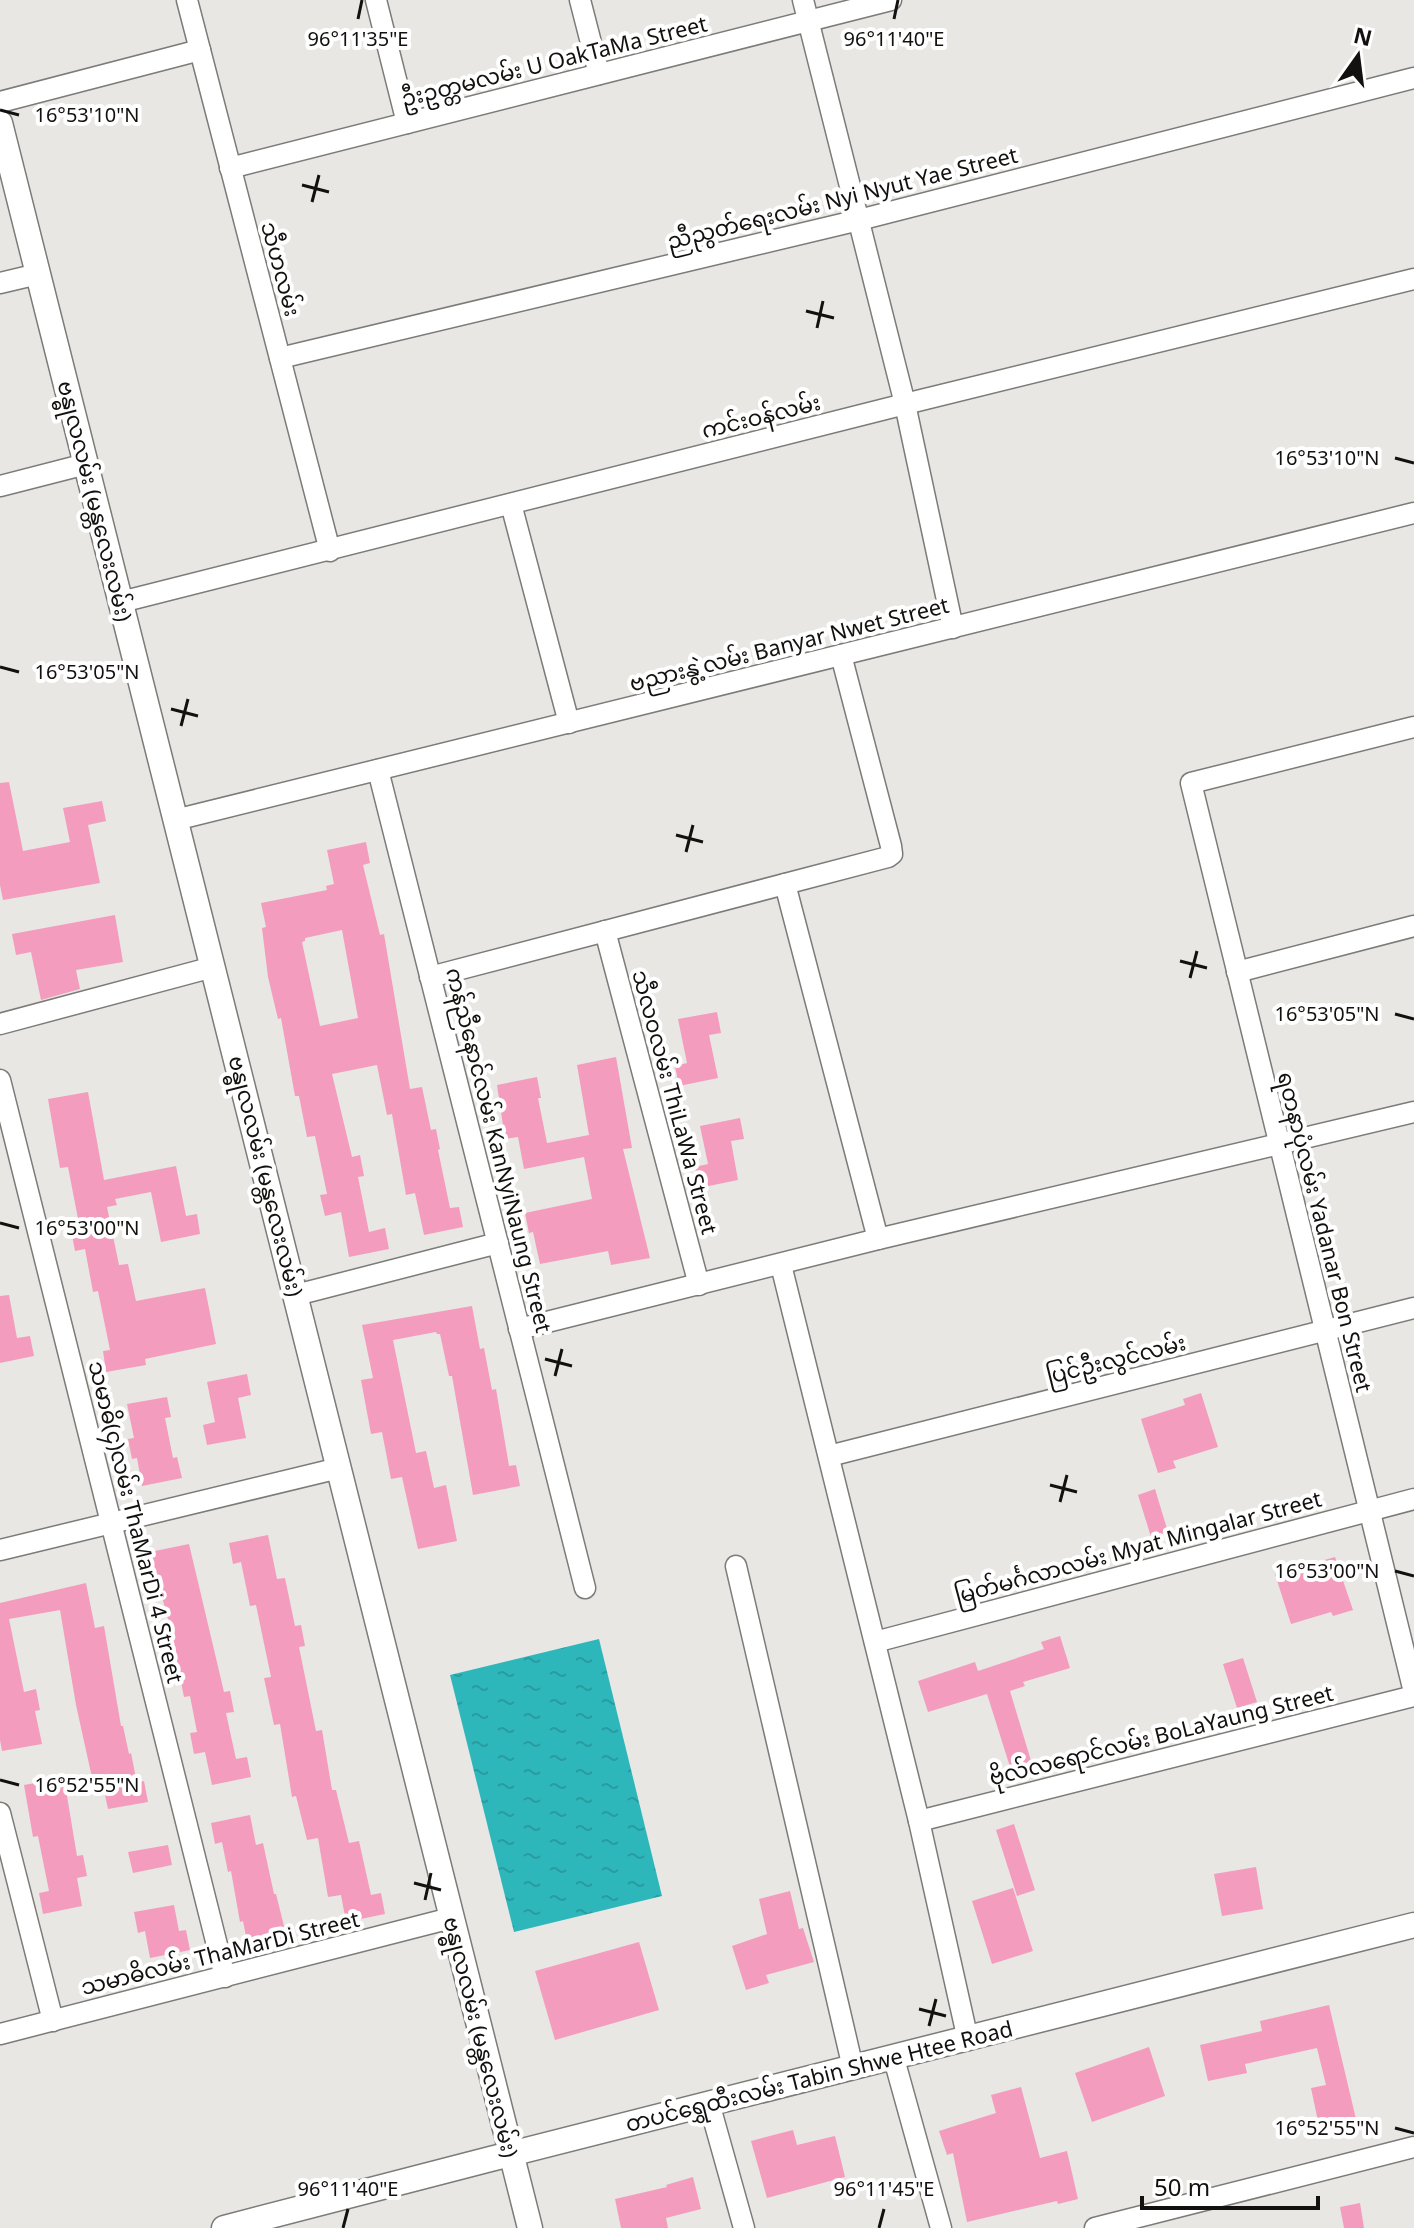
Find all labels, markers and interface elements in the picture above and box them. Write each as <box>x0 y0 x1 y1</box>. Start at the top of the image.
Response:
street label: ဦးဥတ္တမလမ်း U OakTaMa Street <box>396 3 713 125</box>
text: N <box>1348 14 1377 65</box>
north arrow <box>1318 16 1398 96</box>
text: 96°11'35"E <box>308 20 408 63</box>
text: 96°11'40"E <box>844 20 944 63</box>
text: 16°53'10"N <box>34 96 140 139</box>
street label: ညီညွတ်ရေးလမ်း Nyi Nyut Yae Street <box>662 134 1024 268</box>
street label: သီဟလမ်း <box>242 217 314 323</box>
street label: ဗန္ဓုလလမ်း (မန္တလေးလမ်း) <box>39 376 145 628</box>
street label: ကင်းဝန်လမ်း <box>697 381 826 457</box>
text: 16°53'10"N <box>1274 439 1380 482</box>
street label: ဗညားနွဲ့လမ်း Banyar Nwet Street <box>625 584 955 710</box>
text: 16°53'05"N <box>34 653 140 696</box>
street label: ကန်ညီနောင်လမ်း KanNyiNaung Street <box>427 963 565 1339</box>
street label: သီလဝလမ်း ThiLaWa Street <box>614 965 731 1241</box>
text: 16°53'05"N <box>1274 995 1380 1038</box>
street label: ဗန္ဓုလလမ်း (မန္တလေးလမ်း) <box>210 1051 316 1303</box>
street label: ရတနာပုံလမ်း Yadanar Bon Street <box>1259 1067 1385 1398</box>
text: 16°53'00"N <box>34 1209 140 1252</box>
street label: ပြင်ဦးလွင်လမ်း <box>1042 1321 1192 1402</box>
street label: သမာဓိ(၄)လမ်း ThaMarDi 4 Street <box>70 1356 196 1689</box>
street label: မြတ်မင်္ဂလာလမ်း Myat Mingalar Street <box>950 1478 1328 1622</box>
text: 16°53'00"N <box>1274 1552 1380 1595</box>
street label: ဗိုလ်လရောင်လမ်း BoLaYaung Street <box>984 1672 1339 1804</box>
text: 16°52'55"N <box>34 1766 140 1809</box>
street label: သမာဓိလမ်း ThaMarDi Street <box>76 1898 365 2014</box>
street label: ဗန္ဓုလလမ်း (မန္တလေးလမ်း) <box>425 1912 531 2164</box>
street label: တပင်ရွှေထီးလမ်း Tabin Shwe Htee Road <box>621 2007 1019 2150</box>
text: 16°52'55"N <box>1274 2109 1380 2152</box>
scale bar <box>1142 2160 1318 2210</box>
text: 50 m <box>1154 2164 1210 2217</box>
text: 96°11'40"E <box>298 2170 398 2213</box>
text: 96°11'45"E <box>834 2170 934 2213</box>

